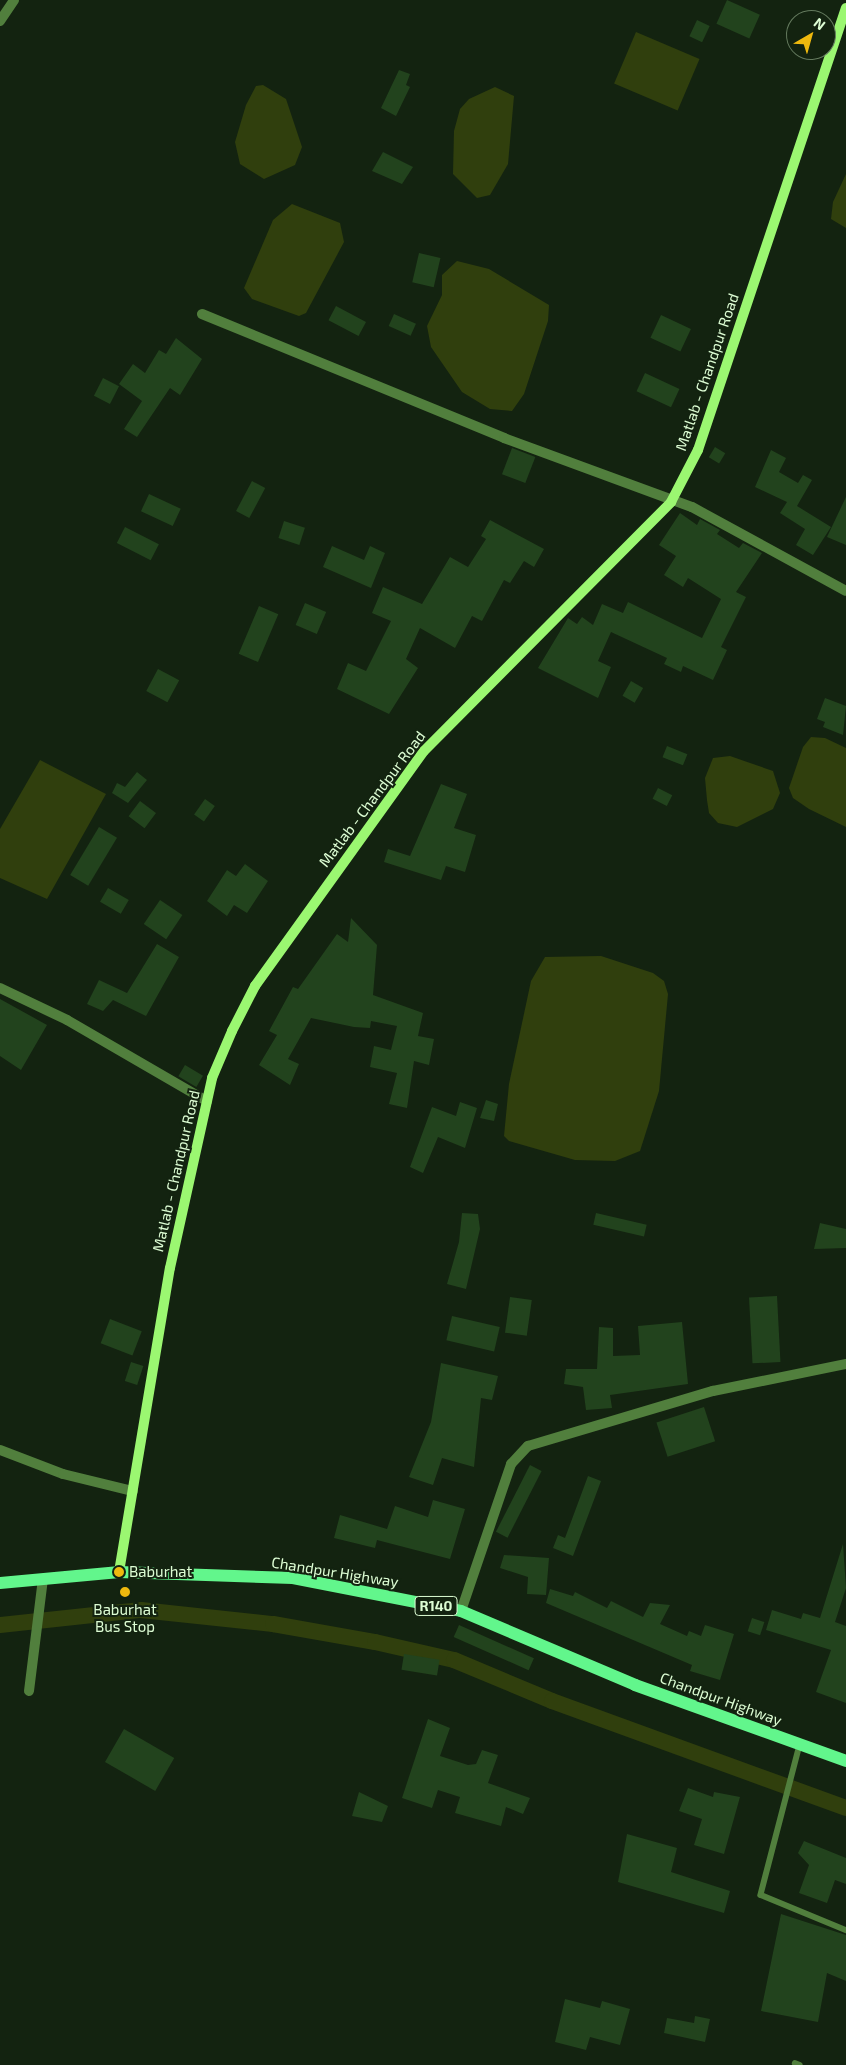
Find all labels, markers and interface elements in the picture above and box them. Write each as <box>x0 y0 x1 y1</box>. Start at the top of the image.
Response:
north arrow <box>786 10 836 60</box>
text: N <box>811 14 829 33</box>
street label: Matlab - Chandpur Road <box>672 291 742 453</box>
street label: Matlab - Chandpur Road <box>315 727 429 871</box>
street label: Matlab - Chandpur Road <box>149 1088 203 1254</box>
street label: Chandpur Highway <box>270 1553 400 1591</box>
place label: Baburhat <box>129 1563 192 1581</box>
marker: Baburhat <box>113 1566 125 1578</box>
marker: Baburhat Bus Stop <box>119 1586 131 1598</box>
road number: R140 <box>414 1594 458 1618</box>
place label: Baburhat Bus Stop <box>93 1600 157 1635</box>
street label: Chandpur Highway <box>657 1669 785 1729</box>

